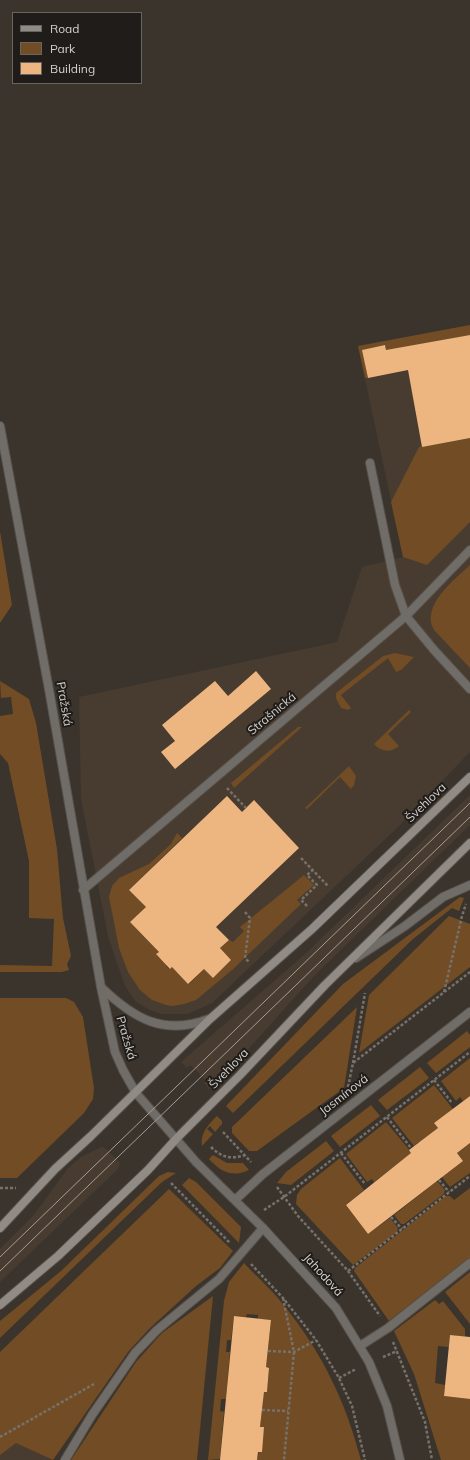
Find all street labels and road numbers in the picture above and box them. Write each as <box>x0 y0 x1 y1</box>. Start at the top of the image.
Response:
street label: Pražská <box>53 681 75 727</box>
street label: Strašnická <box>245 690 299 738</box>
street label: Švehlova <box>403 780 449 826</box>
street label: Pražská <box>113 1015 139 1061</box>
street label: Švehlova <box>206 1046 252 1092</box>
street label: Jasmínová <box>317 1072 371 1118</box>
street label: Jahodová <box>300 1251 346 1299</box>

